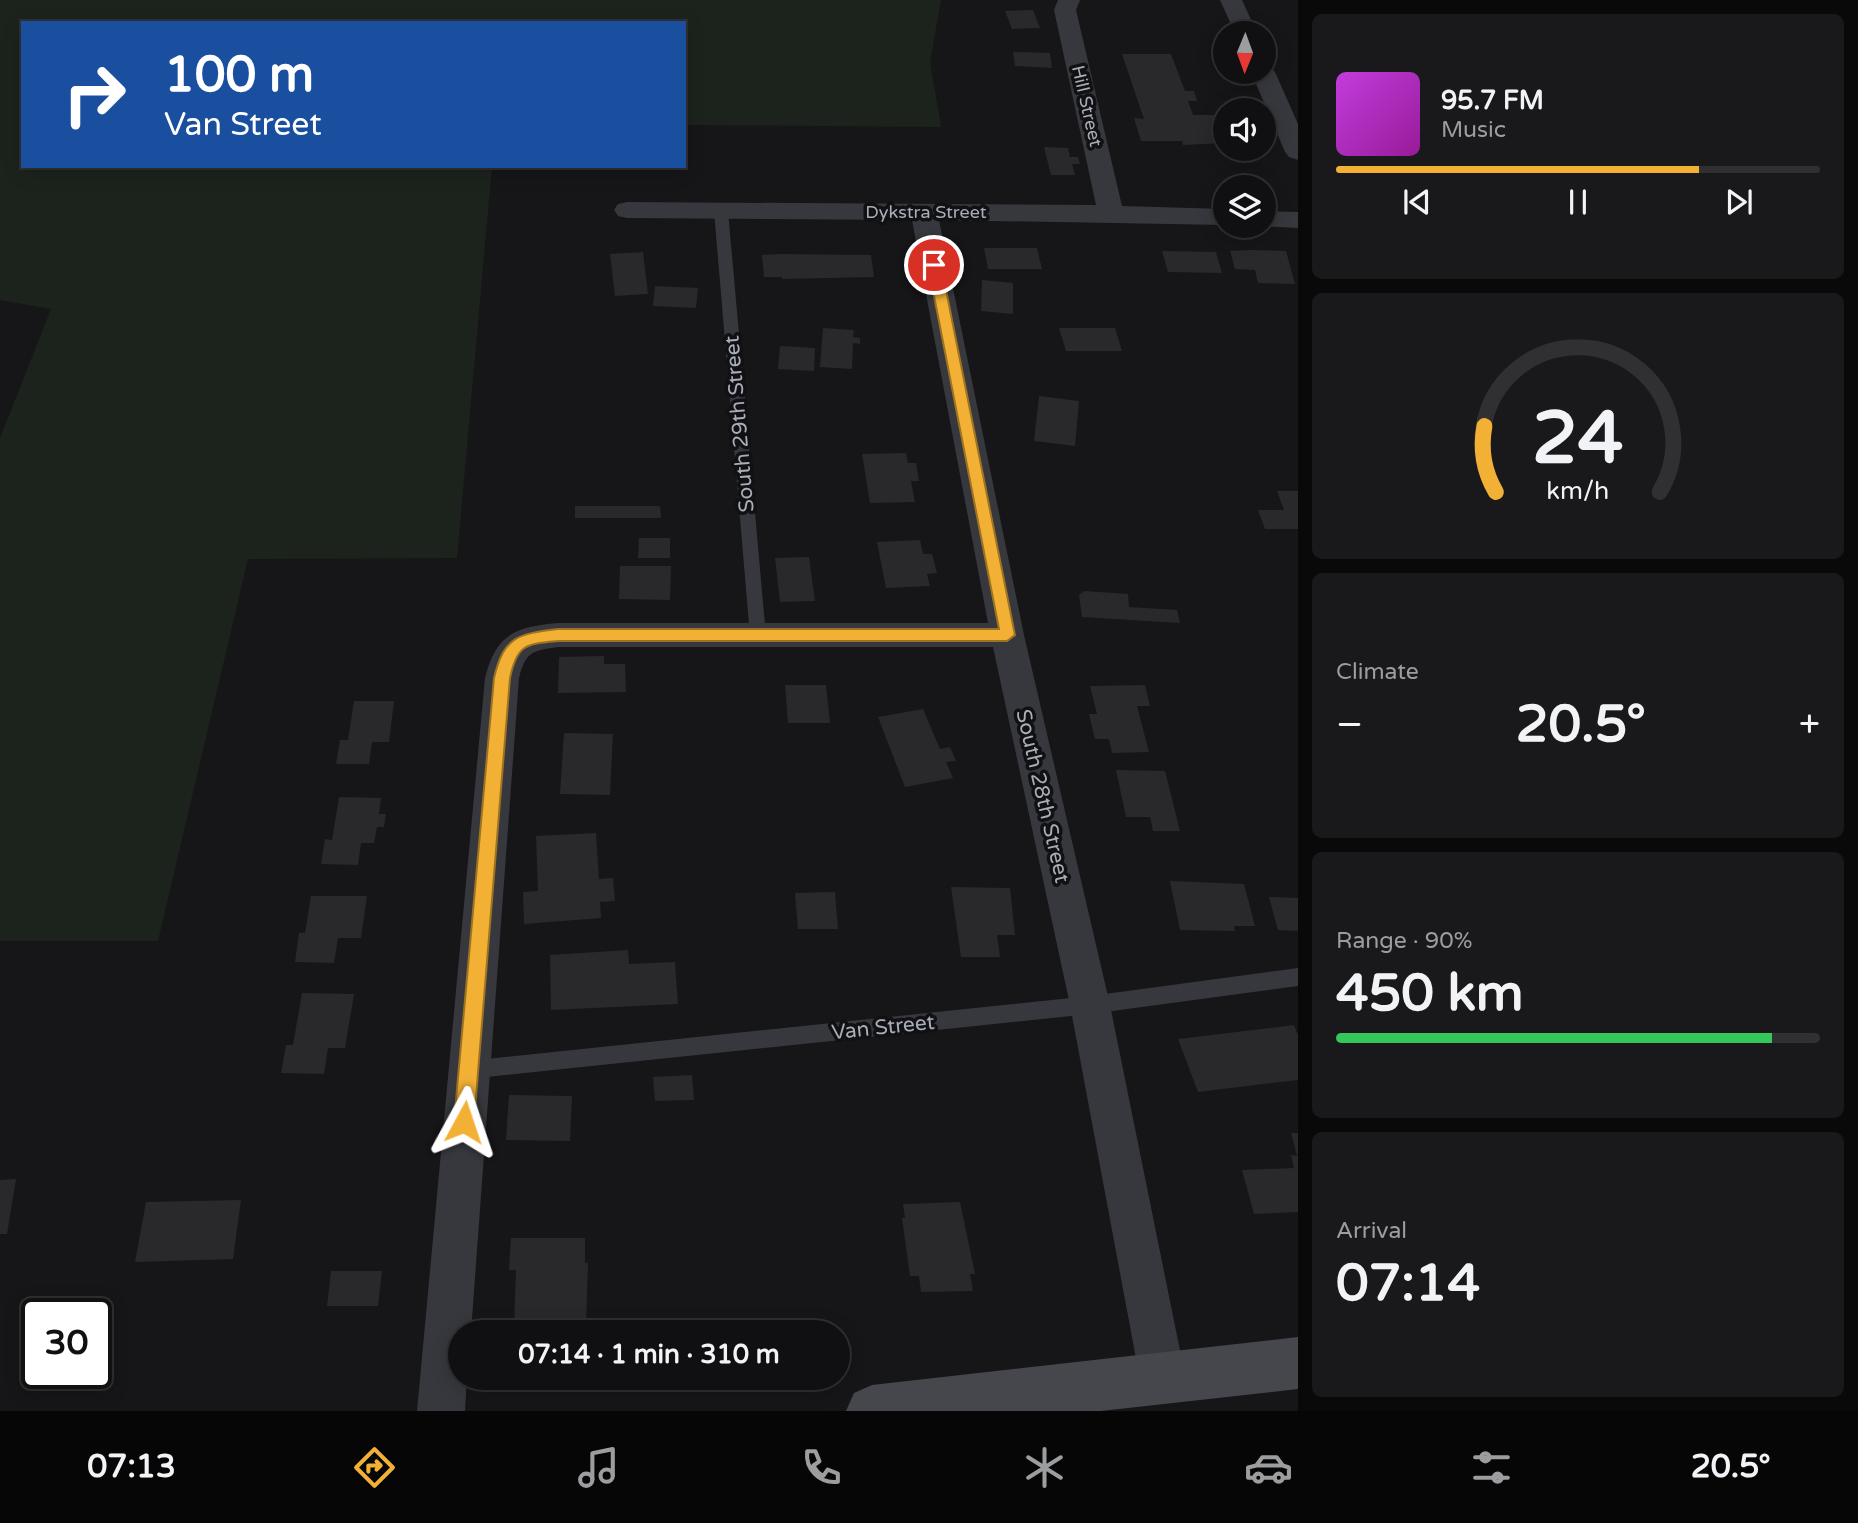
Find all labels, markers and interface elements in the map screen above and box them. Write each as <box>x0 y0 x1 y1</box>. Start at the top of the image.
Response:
north arrow <box>1213 21 1276 84</box>
map controls <box>1213 21 1276 238</box>
text: 100 m <box>164 46 314 105</box>
icon: right <box>49 49 140 140</box>
street label: Hill Street <box>1067 63 1107 149</box>
text: 95.7 FM <box>1441 85 1544 116</box>
button: sound <box>1213 98 1276 161</box>
text: Van Street <box>164 106 322 144</box>
text: Music <box>1441 116 1506 144</box>
button: layers <box>1213 175 1276 238</box>
icon: previous <box>1398 183 1436 221</box>
icon: pause <box>1559 183 1597 221</box>
icon: next <box>1720 183 1758 221</box>
street label: Dykstra Street <box>865 201 987 223</box>
pin <box>904 235 964 295</box>
icon: arrive <box>915 246 953 284</box>
street label: South 29th Street <box>719 334 760 513</box>
text: 24 <box>1532 396 1624 484</box>
text: km/h <box>1547 476 1609 506</box>
text: Climate <box>1336 658 1419 686</box>
text: 20.5° <box>1516 693 1646 756</box>
text: − <box>1336 702 1363 748</box>
text: + <box>1799 702 1820 748</box>
street label: South 28th Street <box>1010 707 1075 885</box>
text: Range · 90% <box>1336 927 1472 955</box>
text: 450 km <box>1336 962 1524 1025</box>
street label: Van Street <box>830 1010 936 1045</box>
position arrow <box>427 1085 501 1159</box>
text: Arrival <box>1336 1217 1407 1245</box>
text: 07:14 <box>1336 1252 1480 1315</box>
speed limit sign: 30 <box>21 1298 112 1389</box>
text: 07:14 · 1 min · 310 m <box>518 1339 780 1370</box>
icon: directions <box>350 1443 399 1492</box>
icon: music <box>574 1443 623 1492</box>
icon: phone <box>797 1443 846 1492</box>
icon: climate <box>1020 1443 1069 1492</box>
icon: car <box>1244 1443 1293 1492</box>
icon: filters <box>1467 1443 1516 1492</box>
text: 07:13 <box>87 1448 176 1486</box>
text: 20.5° <box>1691 1448 1771 1486</box>

